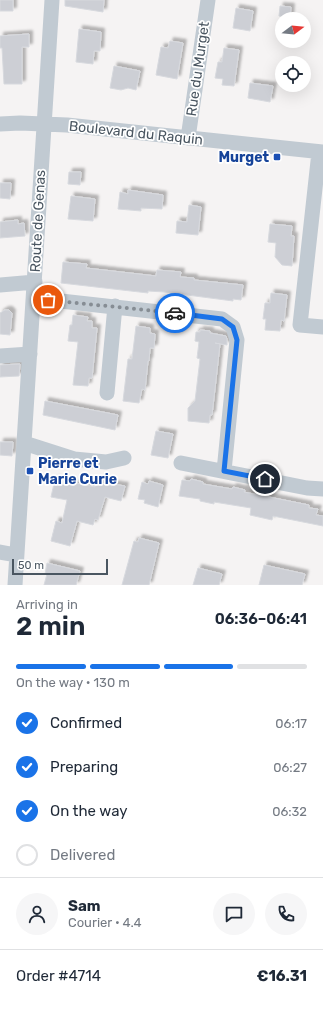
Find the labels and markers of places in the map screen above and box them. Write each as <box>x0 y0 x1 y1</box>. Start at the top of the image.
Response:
place label: Murget <box>218 149 269 166</box>
marker: Murget <box>272 152 282 162</box>
pin <box>31 283 65 317</box>
place label: Pierre et Marie Curie <box>38 455 117 488</box>
pin <box>248 462 282 496</box>
marker: Pierre et Marie Curie <box>25 466 35 476</box>

